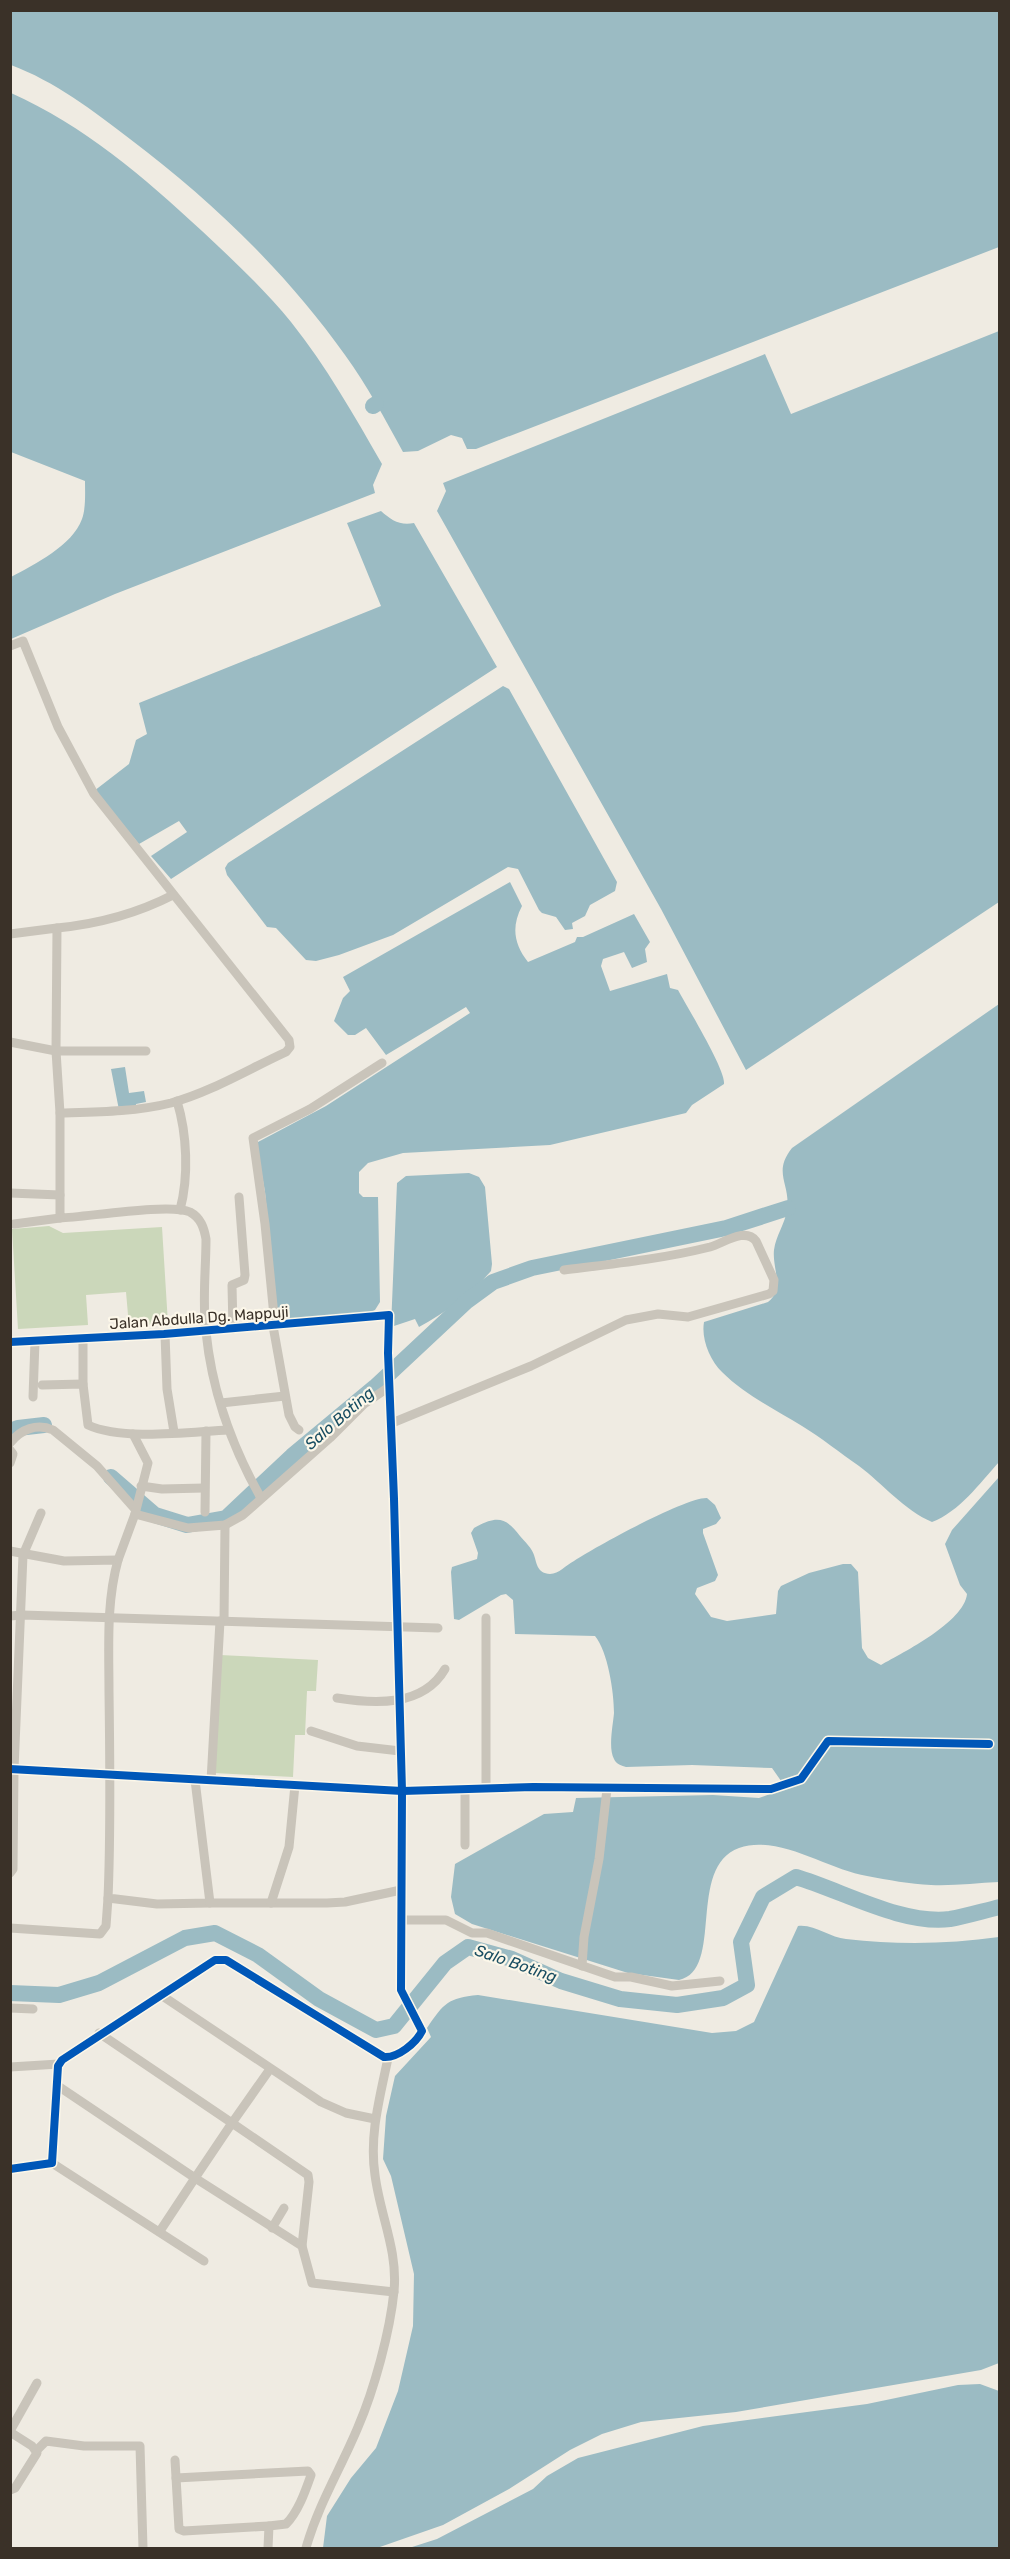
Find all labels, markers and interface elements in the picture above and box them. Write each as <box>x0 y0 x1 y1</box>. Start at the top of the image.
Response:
street label: Jalan Abdulla Dg. Mappuji <box>109 1303 289 1333</box>
water label: Salo Boting <box>301 1383 378 1454</box>
water label: Salo Boting <box>472 1941 560 1987</box>

